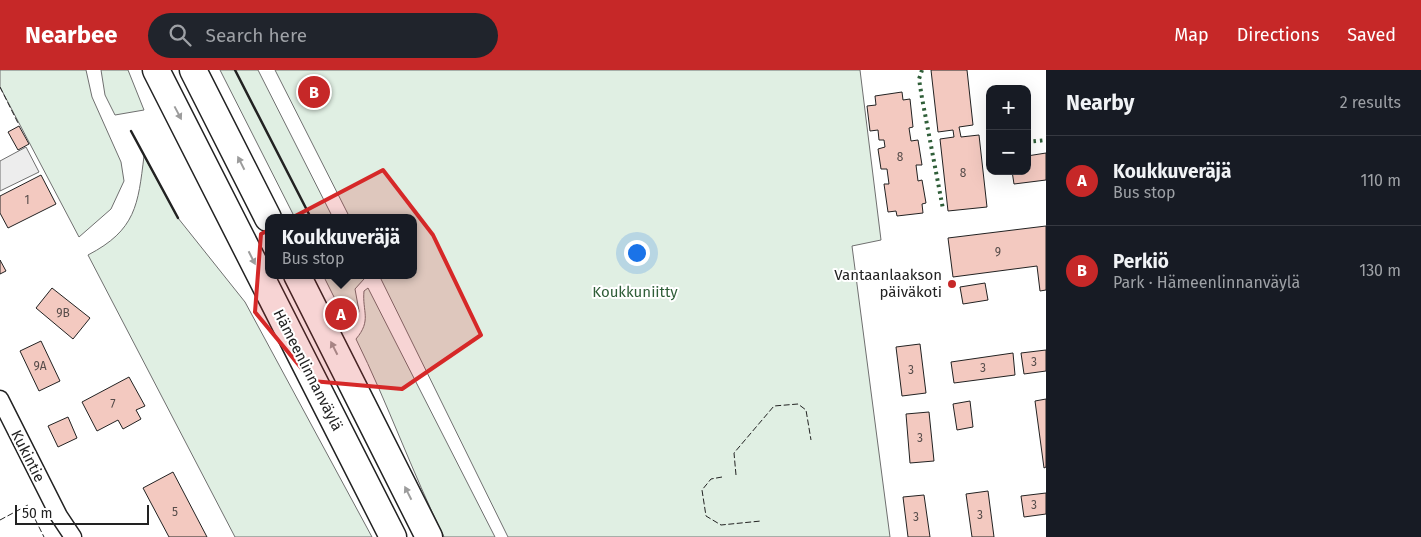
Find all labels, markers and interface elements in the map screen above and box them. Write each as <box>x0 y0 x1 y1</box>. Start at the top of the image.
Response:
search box <box>148 13 498 58</box>
text: Nearbee <box>25 21 118 49</box>
icon: search <box>166 21 194 49</box>
text: Search here <box>206 24 307 47</box>
text: Map <box>1174 24 1209 46</box>
text: Directions <box>1237 24 1319 46</box>
text: Saved <box>1347 24 1396 46</box>
pin: B <box>298 73 330 111</box>
map controls <box>986 85 1031 175</box>
button: + <box>986 85 1031 130</box>
text: Nearby <box>1066 90 1134 116</box>
text: 2 results <box>1340 93 1401 112</box>
one-way arrow <box>174 106 182 120</box>
button: − <box>986 130 1031 175</box>
house number: 8 <box>897 150 904 164</box>
one-way arrow <box>237 155 245 170</box>
text: Koukkuveräjä <box>1113 160 1231 183</box>
house number: 8 <box>960 166 967 180</box>
text: A <box>1077 171 1087 190</box>
text: 110 m <box>1360 171 1401 190</box>
text: Bus stop <box>1113 183 1176 202</box>
house number: 1 <box>24 193 30 207</box>
popup <box>265 214 417 279</box>
text: Koukkuveräjä <box>282 226 400 249</box>
your location <box>624 240 650 266</box>
house number: 9 <box>995 245 1001 259</box>
text: Bus stop <box>282 249 344 268</box>
text: Perkiö <box>1113 250 1169 273</box>
one-way arrow <box>248 251 256 265</box>
text: B <box>1077 261 1087 280</box>
text: 130 m <box>1359 261 1401 280</box>
place label: Vantaanlaakson päiväkoti <box>834 266 942 301</box>
text: Park · Hämeenlinnanväylä <box>1113 273 1300 292</box>
marker: Vantaanlaakson päiväkoti <box>946 278 958 290</box>
park label: Koukkuniitty <box>592 283 678 301</box>
pin: A <box>325 295 357 333</box>
house number: 9B <box>56 306 70 320</box>
street label: Hämeenlinnanväylä <box>269 306 347 434</box>
one-way arrow <box>330 341 338 356</box>
house number: 3 <box>1031 355 1037 369</box>
house number: 9A <box>33 359 47 373</box>
house number: 3 <box>980 361 986 375</box>
house number: 3 <box>908 363 914 377</box>
house number: 7 <box>110 397 116 411</box>
street label: Kukintie <box>7 427 49 485</box>
house number: 3 <box>917 431 923 445</box>
one-way arrow <box>403 486 412 501</box>
house number: 3 <box>1031 498 1037 512</box>
scale bar <box>15 502 149 525</box>
text: 50 m <box>22 505 53 522</box>
house number: 5 <box>172 505 178 519</box>
house number: 3 <box>977 508 983 522</box>
house number: 3 <box>913 510 919 524</box>

